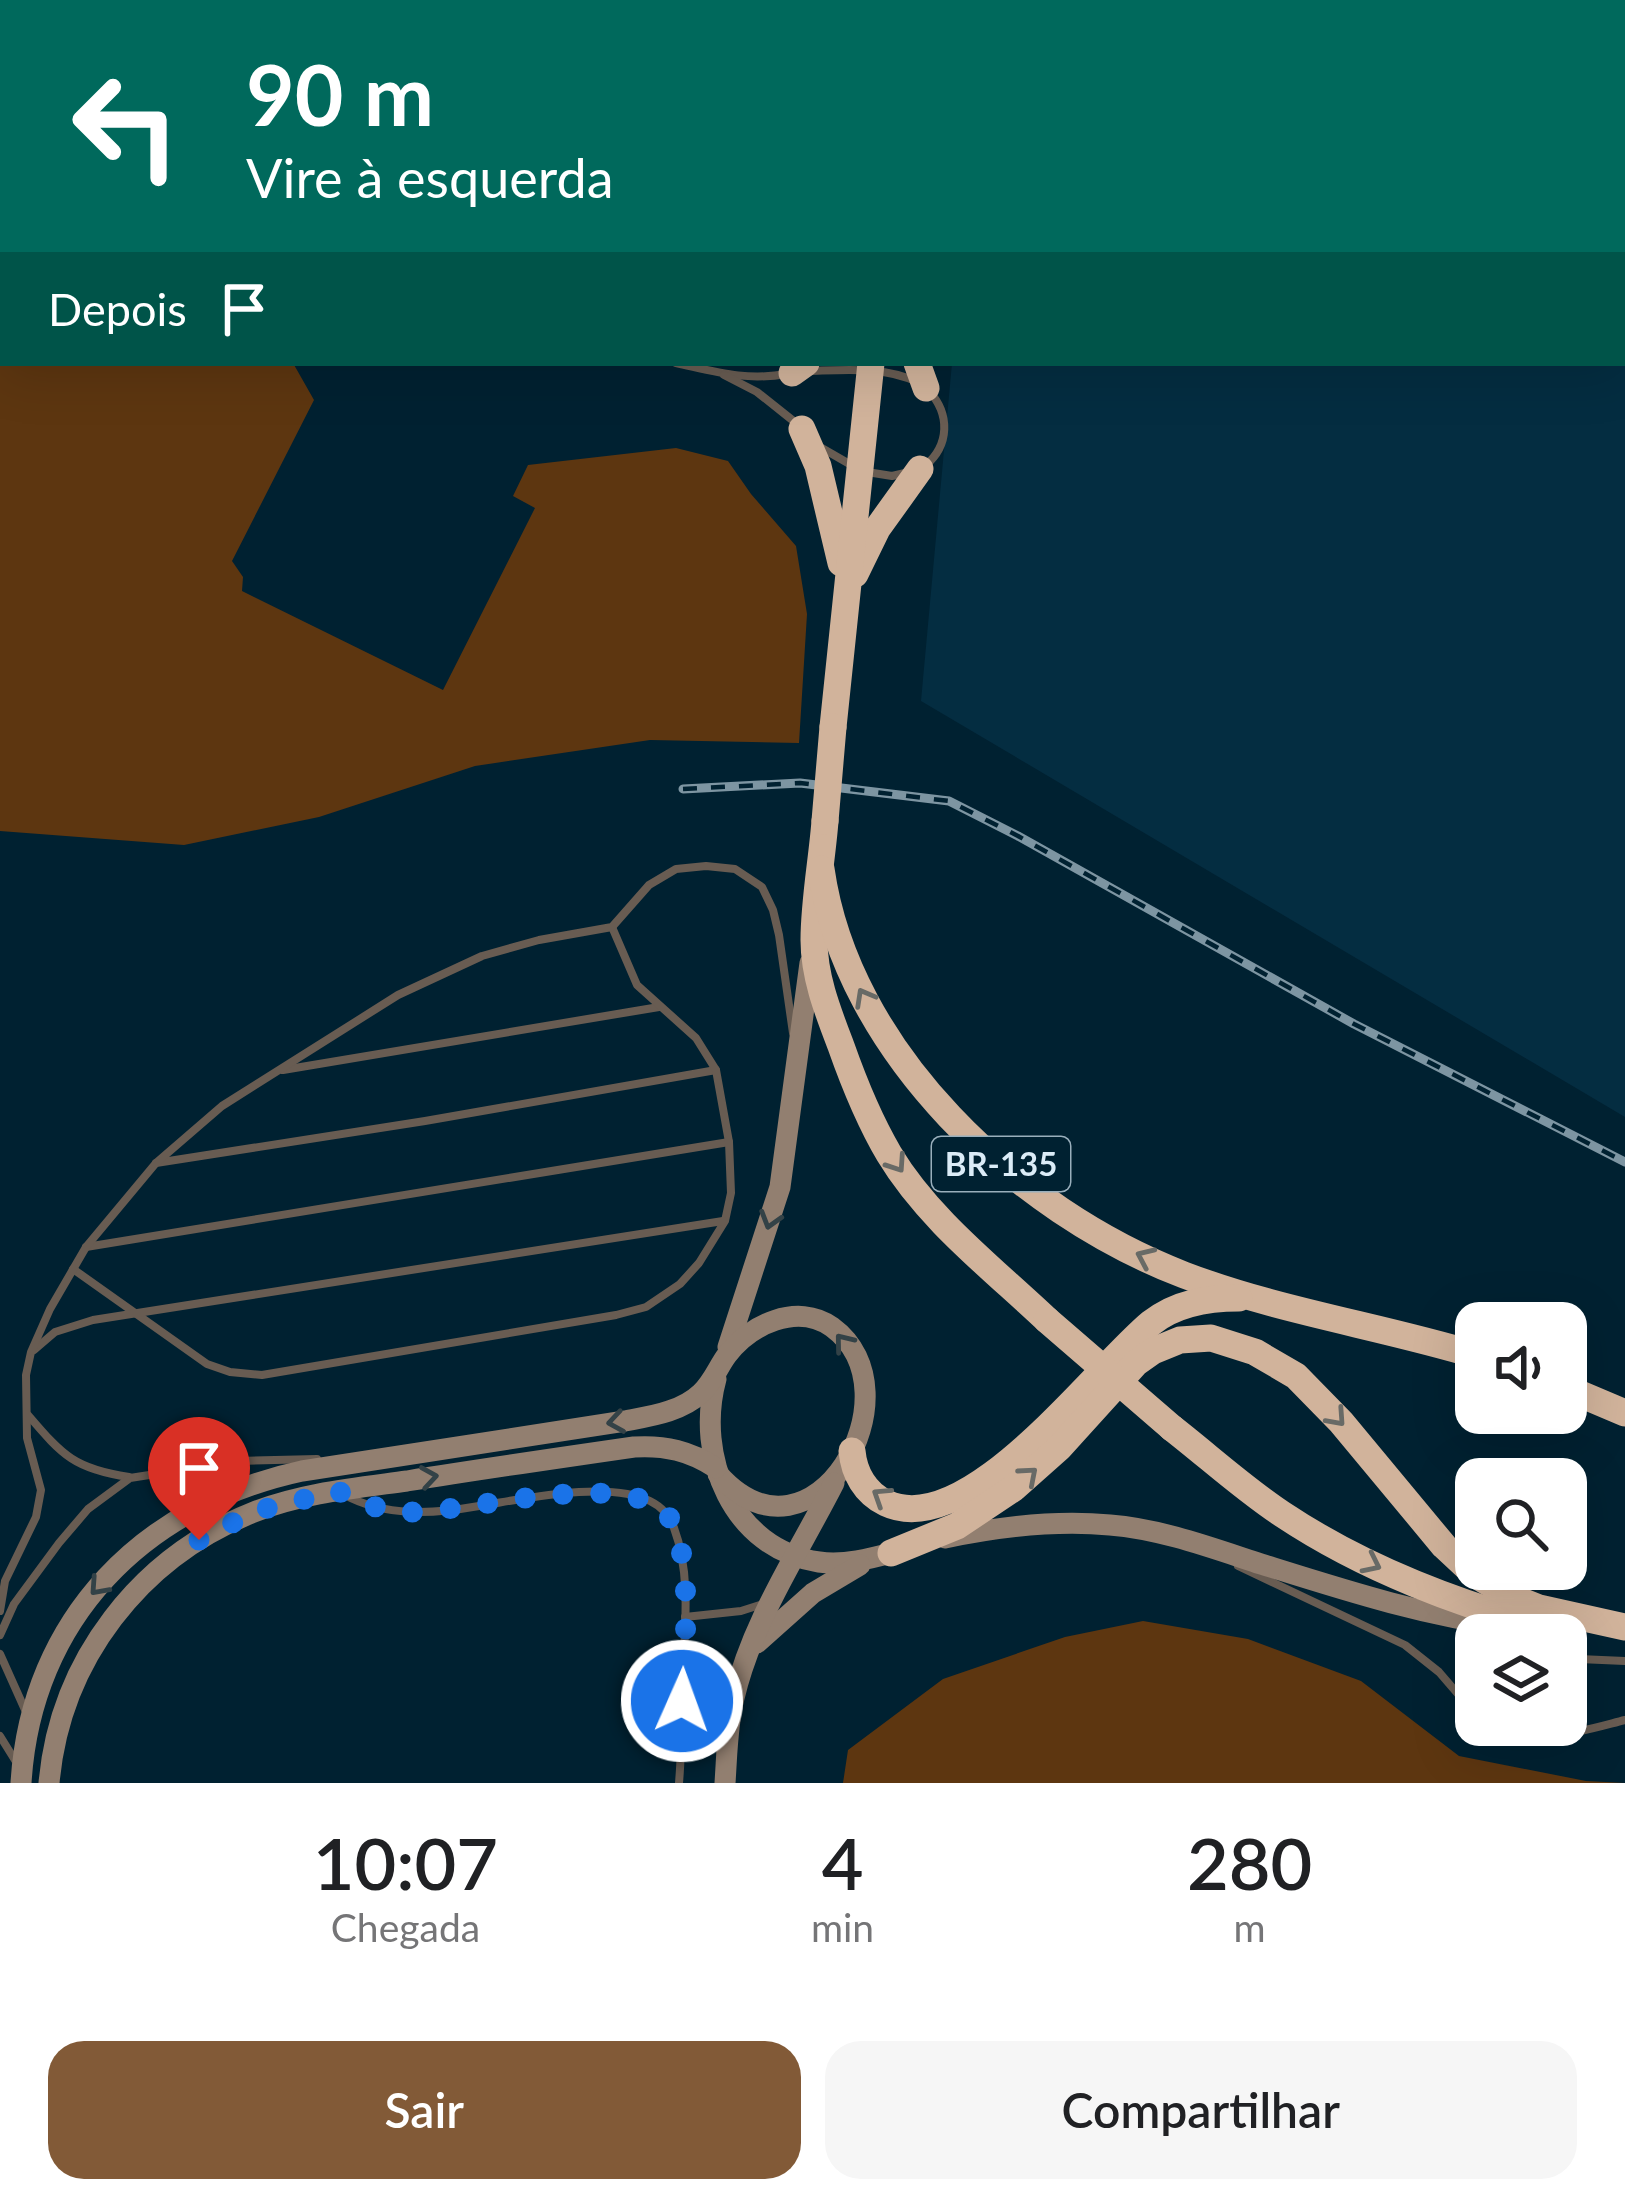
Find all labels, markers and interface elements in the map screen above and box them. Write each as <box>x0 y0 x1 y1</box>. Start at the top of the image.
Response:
text: 90 m <box>246 43 434 144</box>
icon: left <box>48 48 204 204</box>
text: Vire à esquerda <box>246 145 614 210</box>
icon: arrive <box>211 276 277 342</box>
text: Depois <box>48 282 187 336</box>
one-way arrow <box>855 988 878 1010</box>
road number: BR-135 <box>932 1137 1070 1191</box>
one-way arrow <box>883 1151 905 1173</box>
one-way arrow <box>759 1209 784 1230</box>
one-way arrow <box>1136 1248 1157 1272</box>
map controls <box>1455 1302 1587 1746</box>
button: sound <box>1455 1302 1587 1434</box>
one-way arrow <box>836 1334 857 1356</box>
one-way arrow <box>1323 1404 1344 1426</box>
one-way arrow <box>607 1409 627 1434</box>
pin <box>148 1417 250 1540</box>
icon: arrive <box>166 1435 232 1501</box>
button: search <box>1455 1458 1587 1590</box>
one-way arrow <box>418 1466 438 1491</box>
one-way arrow <box>1015 1468 1037 1490</box>
one-way arrow <box>872 1488 894 1510</box>
one-way arrow <box>1360 1549 1381 1573</box>
one-way arrow <box>91 1574 112 1595</box>
button: layers <box>1455 1614 1587 1746</box>
position arrow <box>619 1638 745 1764</box>
text: 10:07 <box>313 1819 498 1905</box>
text: 4 <box>822 1819 863 1905</box>
text: 280 <box>1187 1819 1312 1905</box>
text: Chegada <box>331 1904 480 1950</box>
text: min <box>811 1904 874 1950</box>
text: m <box>1234 1904 1266 1950</box>
button: Sair <box>48 2041 801 2179</box>
button: Compartilhar <box>825 2041 1577 2179</box>

